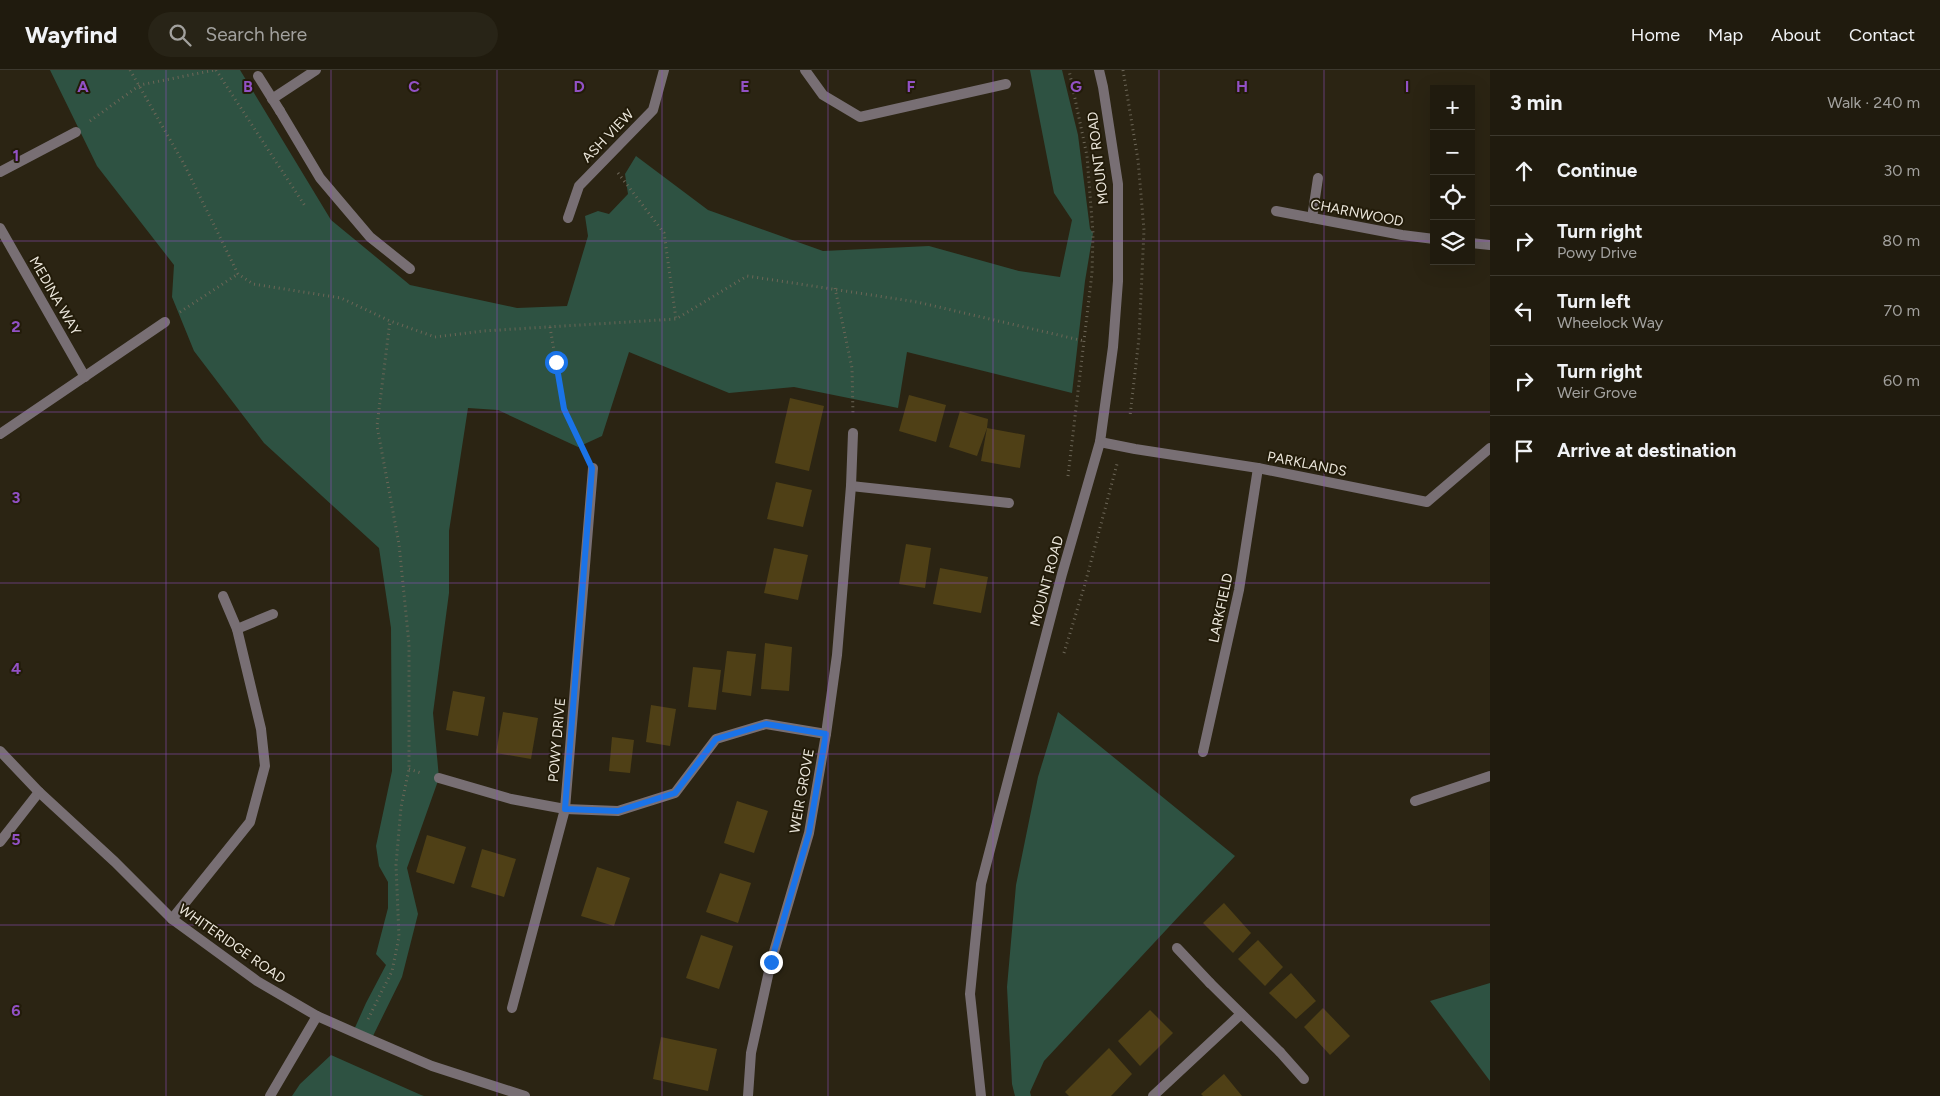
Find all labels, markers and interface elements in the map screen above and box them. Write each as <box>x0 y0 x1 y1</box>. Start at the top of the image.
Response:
search box <box>148 12 498 57</box>
text: Wayfind <box>25 20 118 49</box>
icon: search <box>166 21 194 49</box>
text: Search here <box>206 23 307 46</box>
text: Home <box>1631 24 1680 46</box>
text: Map <box>1708 24 1743 46</box>
text: About <box>1771 24 1821 46</box>
text: Contact <box>1849 24 1915 46</box>
text: A <box>77 77 89 96</box>
text: B <box>243 77 253 96</box>
text: C <box>408 77 420 96</box>
text: D <box>573 77 585 96</box>
text: E <box>740 77 750 96</box>
text: F <box>907 77 916 96</box>
text: G <box>1070 77 1082 96</box>
text: H <box>1236 77 1248 96</box>
text: I <box>1405 77 1409 96</box>
map controls <box>1430 85 1475 265</box>
button: + <box>1430 85 1475 130</box>
text: 3 min <box>1510 90 1562 115</box>
text: Walk · 240 m <box>1827 93 1920 112</box>
street label: ASH VIEW <box>579 106 638 166</box>
street label: MOUNT ROAD <box>1084 111 1112 205</box>
button: − <box>1430 130 1475 175</box>
text: 1 <box>13 146 19 165</box>
icon: ahead <box>1510 157 1538 185</box>
text: Continue <box>1557 159 1637 182</box>
text: 30 m <box>1883 161 1920 180</box>
button: locate <box>1430 175 1475 220</box>
street label: CHARNWOOD <box>1309 196 1405 230</box>
button: layers <box>1430 220 1475 265</box>
text: Turn right <box>1557 220 1643 243</box>
icon: right <box>1510 227 1538 255</box>
text: 80 m <box>1882 231 1920 250</box>
text: Powy Drive <box>1557 243 1637 262</box>
street label: MEDINA WAY <box>26 254 85 339</box>
text: Turn left <box>1557 290 1631 313</box>
icon: left <box>1510 297 1538 325</box>
text: 70 m <box>1884 301 1920 320</box>
text: Wheelock Way <box>1557 313 1663 332</box>
text: 2 <box>11 317 21 336</box>
route start <box>545 351 568 374</box>
text: Turn right <box>1557 360 1643 383</box>
icon: right <box>1510 367 1538 395</box>
text: 60 m <box>1883 371 1920 390</box>
text: Weir Grove <box>1557 383 1637 402</box>
icon: arrive <box>1510 437 1538 465</box>
text: Arrive at destination <box>1557 439 1736 462</box>
street label: PARKLANDS <box>1266 448 1348 480</box>
text: 3 <box>12 488 21 507</box>
street label: MOUNT ROAD <box>1027 534 1067 628</box>
street label: LARKFIELD <box>1205 572 1237 644</box>
text: 4 <box>11 659 21 678</box>
street label: POWY DRIVE <box>545 697 569 783</box>
street label: WEIR GROVE <box>786 747 818 835</box>
text: 5 <box>11 830 21 849</box>
street label: WHITERIDGE ROAD <box>175 901 289 987</box>
route end <box>760 951 783 974</box>
text: 6 <box>11 1001 21 1020</box>

